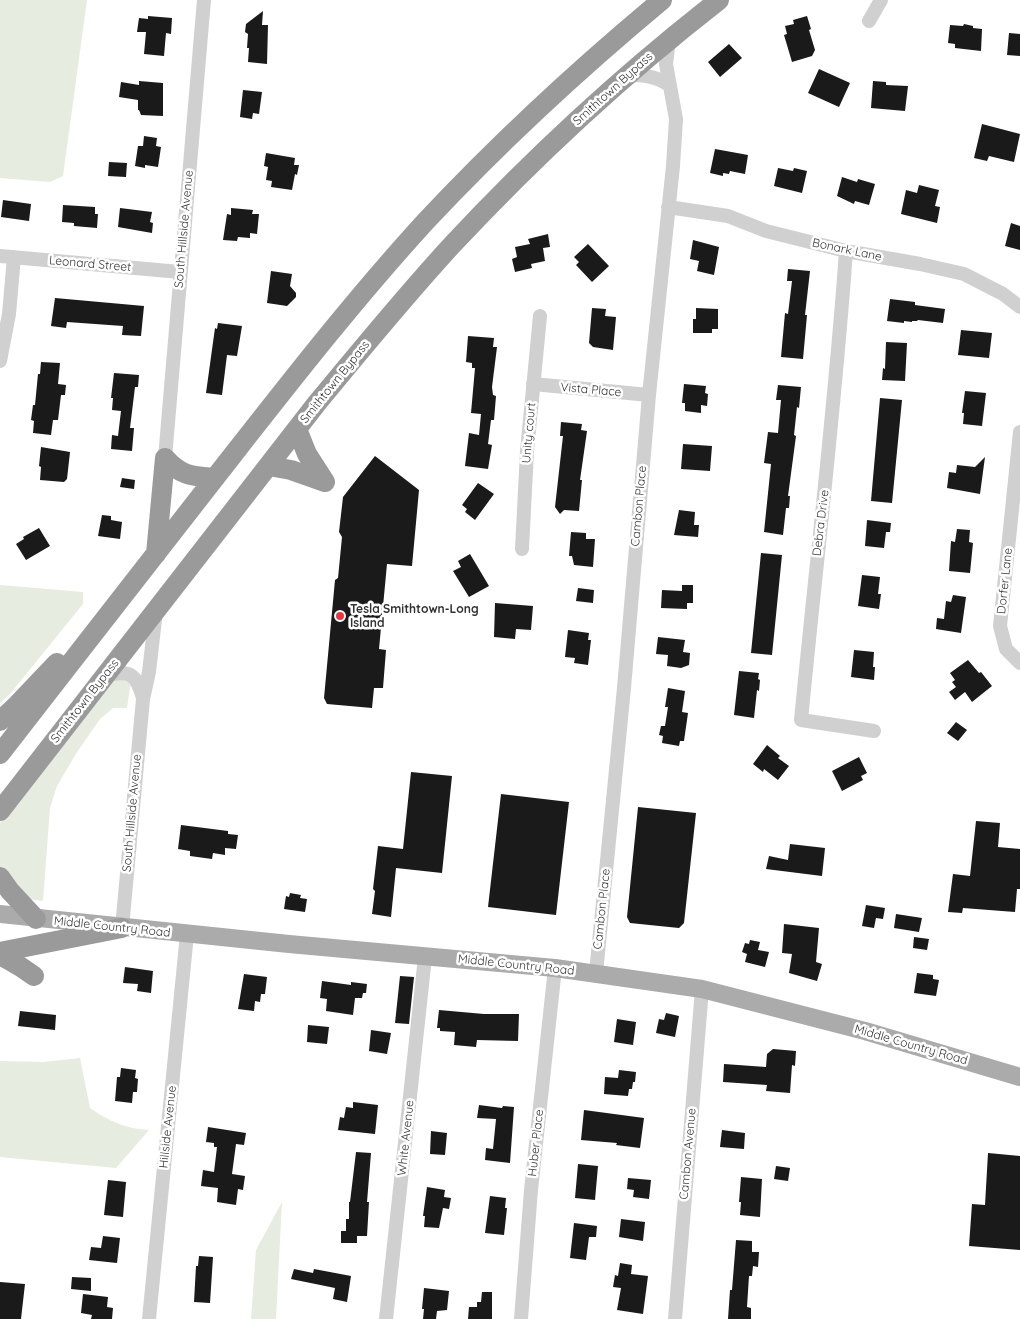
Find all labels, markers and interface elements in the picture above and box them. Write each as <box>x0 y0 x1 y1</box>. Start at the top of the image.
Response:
street label: Smithtown Bypass <box>570 50 656 128</box>
street label: South Hillside Avenue <box>172 169 196 289</box>
street label: Bonark Lane <box>811 236 883 264</box>
street label: Leonard Street <box>48 253 132 275</box>
street label: Smithtown Bypass <box>297 338 373 426</box>
street label: Vista Place <box>560 380 622 400</box>
street label: Unity court <box>519 402 539 464</box>
street label: Cambon Place <box>628 465 650 547</box>
street label: Debra Drive <box>810 489 832 557</box>
street label: Dorfer Lane <box>994 547 1016 615</box>
place label: Tesla Smithtown-Long Island <box>350 602 479 630</box>
marker: Tesla Smithtown-Long Island <box>334 610 346 622</box>
street label: Smithtown Bypass <box>48 656 122 746</box>
street label: South Hillside Avenue <box>120 753 144 873</box>
street label: Cambon Place <box>591 868 613 950</box>
street label: Middle Country Road <box>53 914 171 940</box>
street label: Middle Country Road <box>457 952 575 978</box>
street label: Middle Country Road <box>853 1022 969 1068</box>
street label: Hillside Avenue <box>156 1085 180 1169</box>
street label: White Avenue <box>395 1099 417 1177</box>
street label: Cambon Avenue <box>677 1108 699 1200</box>
street label: Huber Place <box>525 1109 547 1177</box>

